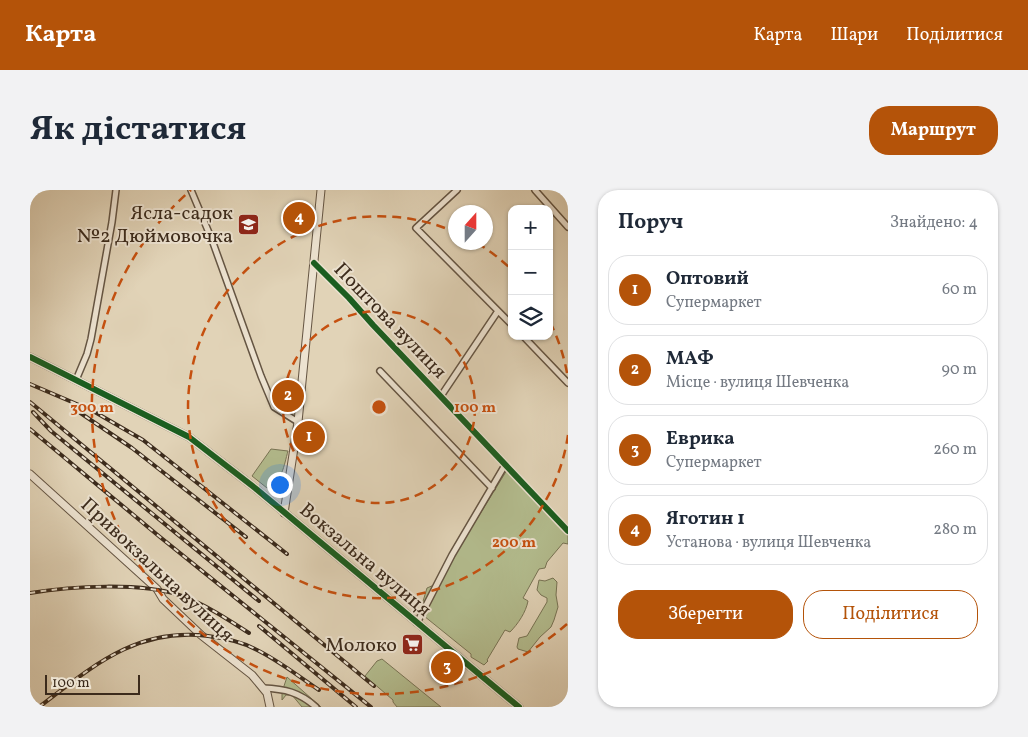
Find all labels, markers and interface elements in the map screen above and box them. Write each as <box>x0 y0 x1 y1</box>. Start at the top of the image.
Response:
text: Карта <box>25 18 96 52</box>
text: Карта <box>754 23 802 48</box>
text: Шари <box>830 23 878 48</box>
text: Поділитися <box>906 23 1003 48</box>
text: Як дістатися <box>30 106 246 154</box>
button: Маршрут <box>869 106 998 155</box>
pin: 4 <box>283 199 315 237</box>
place label: Ясла-садок №2 Дюймовочка <box>77 200 233 251</box>
north arrow <box>448 205 493 250</box>
map controls <box>508 205 553 340</box>
button: + <box>508 205 553 250</box>
text: Поруч <box>618 208 683 237</box>
school or university icon: Ясла-садок №2 Дюймовочка <box>237 212 261 236</box>
text: Знайдено: 4 <box>890 212 978 234</box>
button: − <box>508 250 553 295</box>
street label: Поштова вулиця <box>327 257 453 386</box>
text: Оптовий <box>666 266 749 292</box>
text: 1 <box>632 279 638 301</box>
text: 60 m <box>942 279 977 301</box>
text: Супермаркет <box>666 292 762 314</box>
button: layers <box>508 295 553 340</box>
text: МАФ <box>666 346 714 372</box>
text: 2 <box>631 359 639 381</box>
text: 90 m <box>941 359 977 381</box>
text: Місце · вулиця Шевченка <box>666 372 849 394</box>
pin: 2 <box>272 377 304 415</box>
text: 300 m <box>70 398 114 419</box>
centre of rings <box>370 398 388 416</box>
text: 100 m <box>454 398 497 419</box>
pin: 1 <box>293 418 325 456</box>
text: Еврика <box>666 426 735 452</box>
text: 3 <box>631 439 639 461</box>
text: 260 m <box>933 439 977 461</box>
text: Супермаркет <box>666 452 762 474</box>
your location <box>267 472 293 498</box>
street label: Привокзальна вулиця <box>74 492 240 649</box>
street label: Вокзальна вулиця <box>293 497 437 624</box>
text: Яготин 1 <box>666 506 745 532</box>
text: 4 <box>630 519 640 541</box>
text: 280 m <box>933 519 977 541</box>
text: Установа · вулиця Шевченка <box>666 532 871 554</box>
text: 200 m <box>492 533 536 554</box>
button: Зберегти <box>618 590 793 639</box>
button: Поділитися <box>803 590 978 639</box>
place label: Молоко <box>326 632 397 660</box>
supermarket icon: Молоко <box>401 632 425 656</box>
pin: 3 <box>431 648 463 686</box>
scale bar <box>45 672 140 695</box>
text: 100 m <box>52 674 90 693</box>

